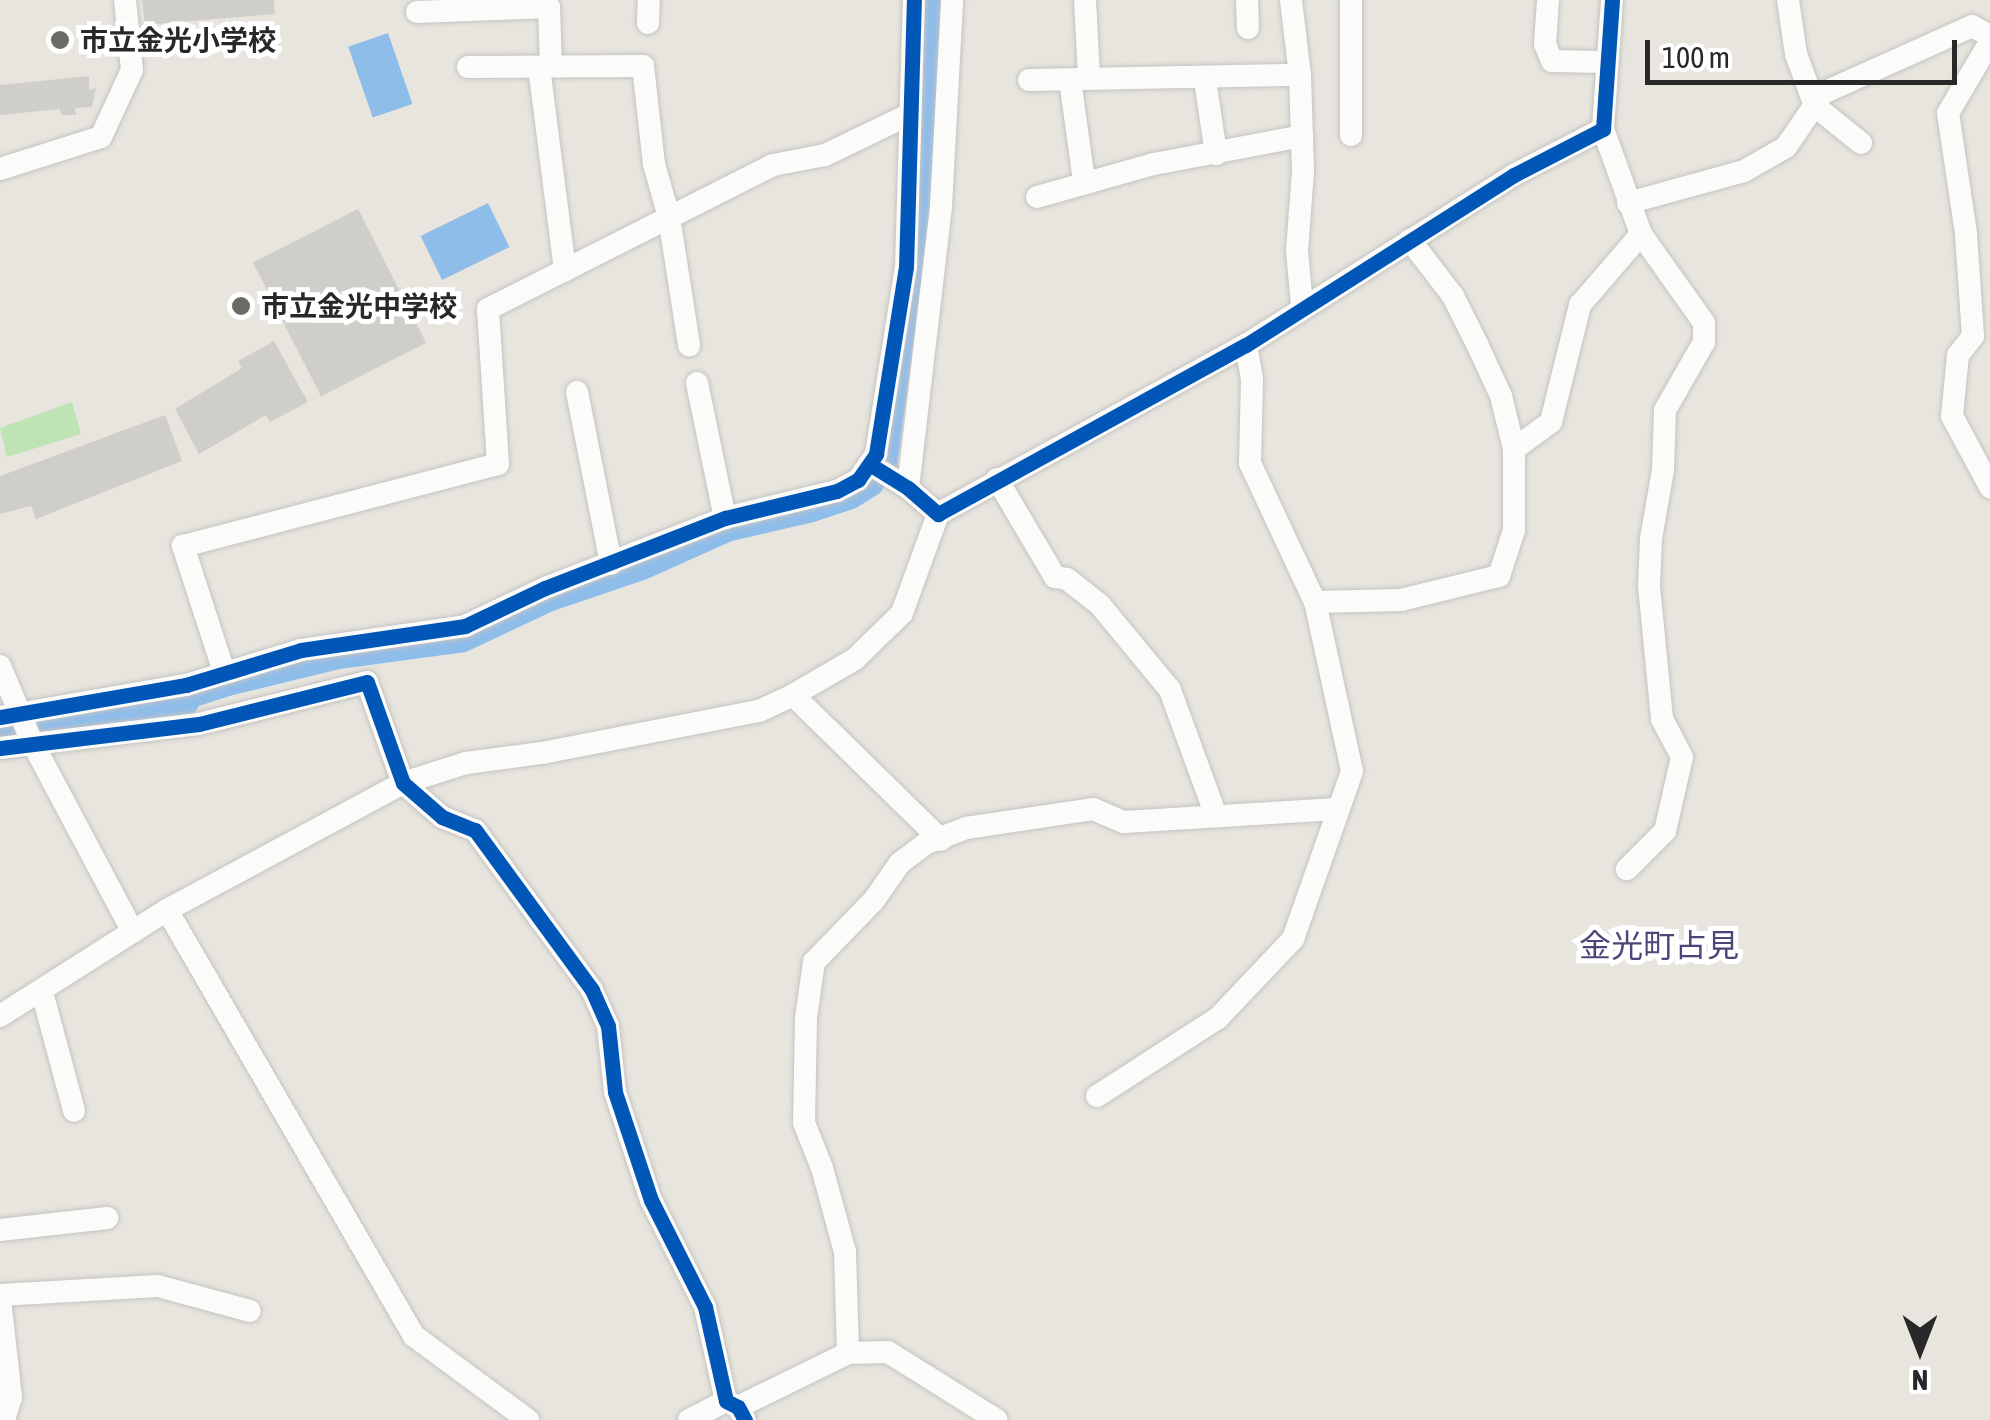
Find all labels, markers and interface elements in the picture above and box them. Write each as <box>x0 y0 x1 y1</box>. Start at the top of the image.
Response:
scale bar <box>1650 20 1962 82</box>
place label: 市立金光小学校 <box>80 23 276 57</box>
marker: 市立金光小学校 <box>49 29 71 51</box>
text: 100 m <box>1662 40 1730 74</box>
place label: 市立金光中学校 <box>261 289 457 323</box>
marker: 市立金光中学校 <box>230 295 252 317</box>
district label: 金光町占見 <box>1579 927 1739 965</box>
north arrow <box>1870 1300 1970 1400</box>
text: N <box>1912 1364 1928 1396</box>

